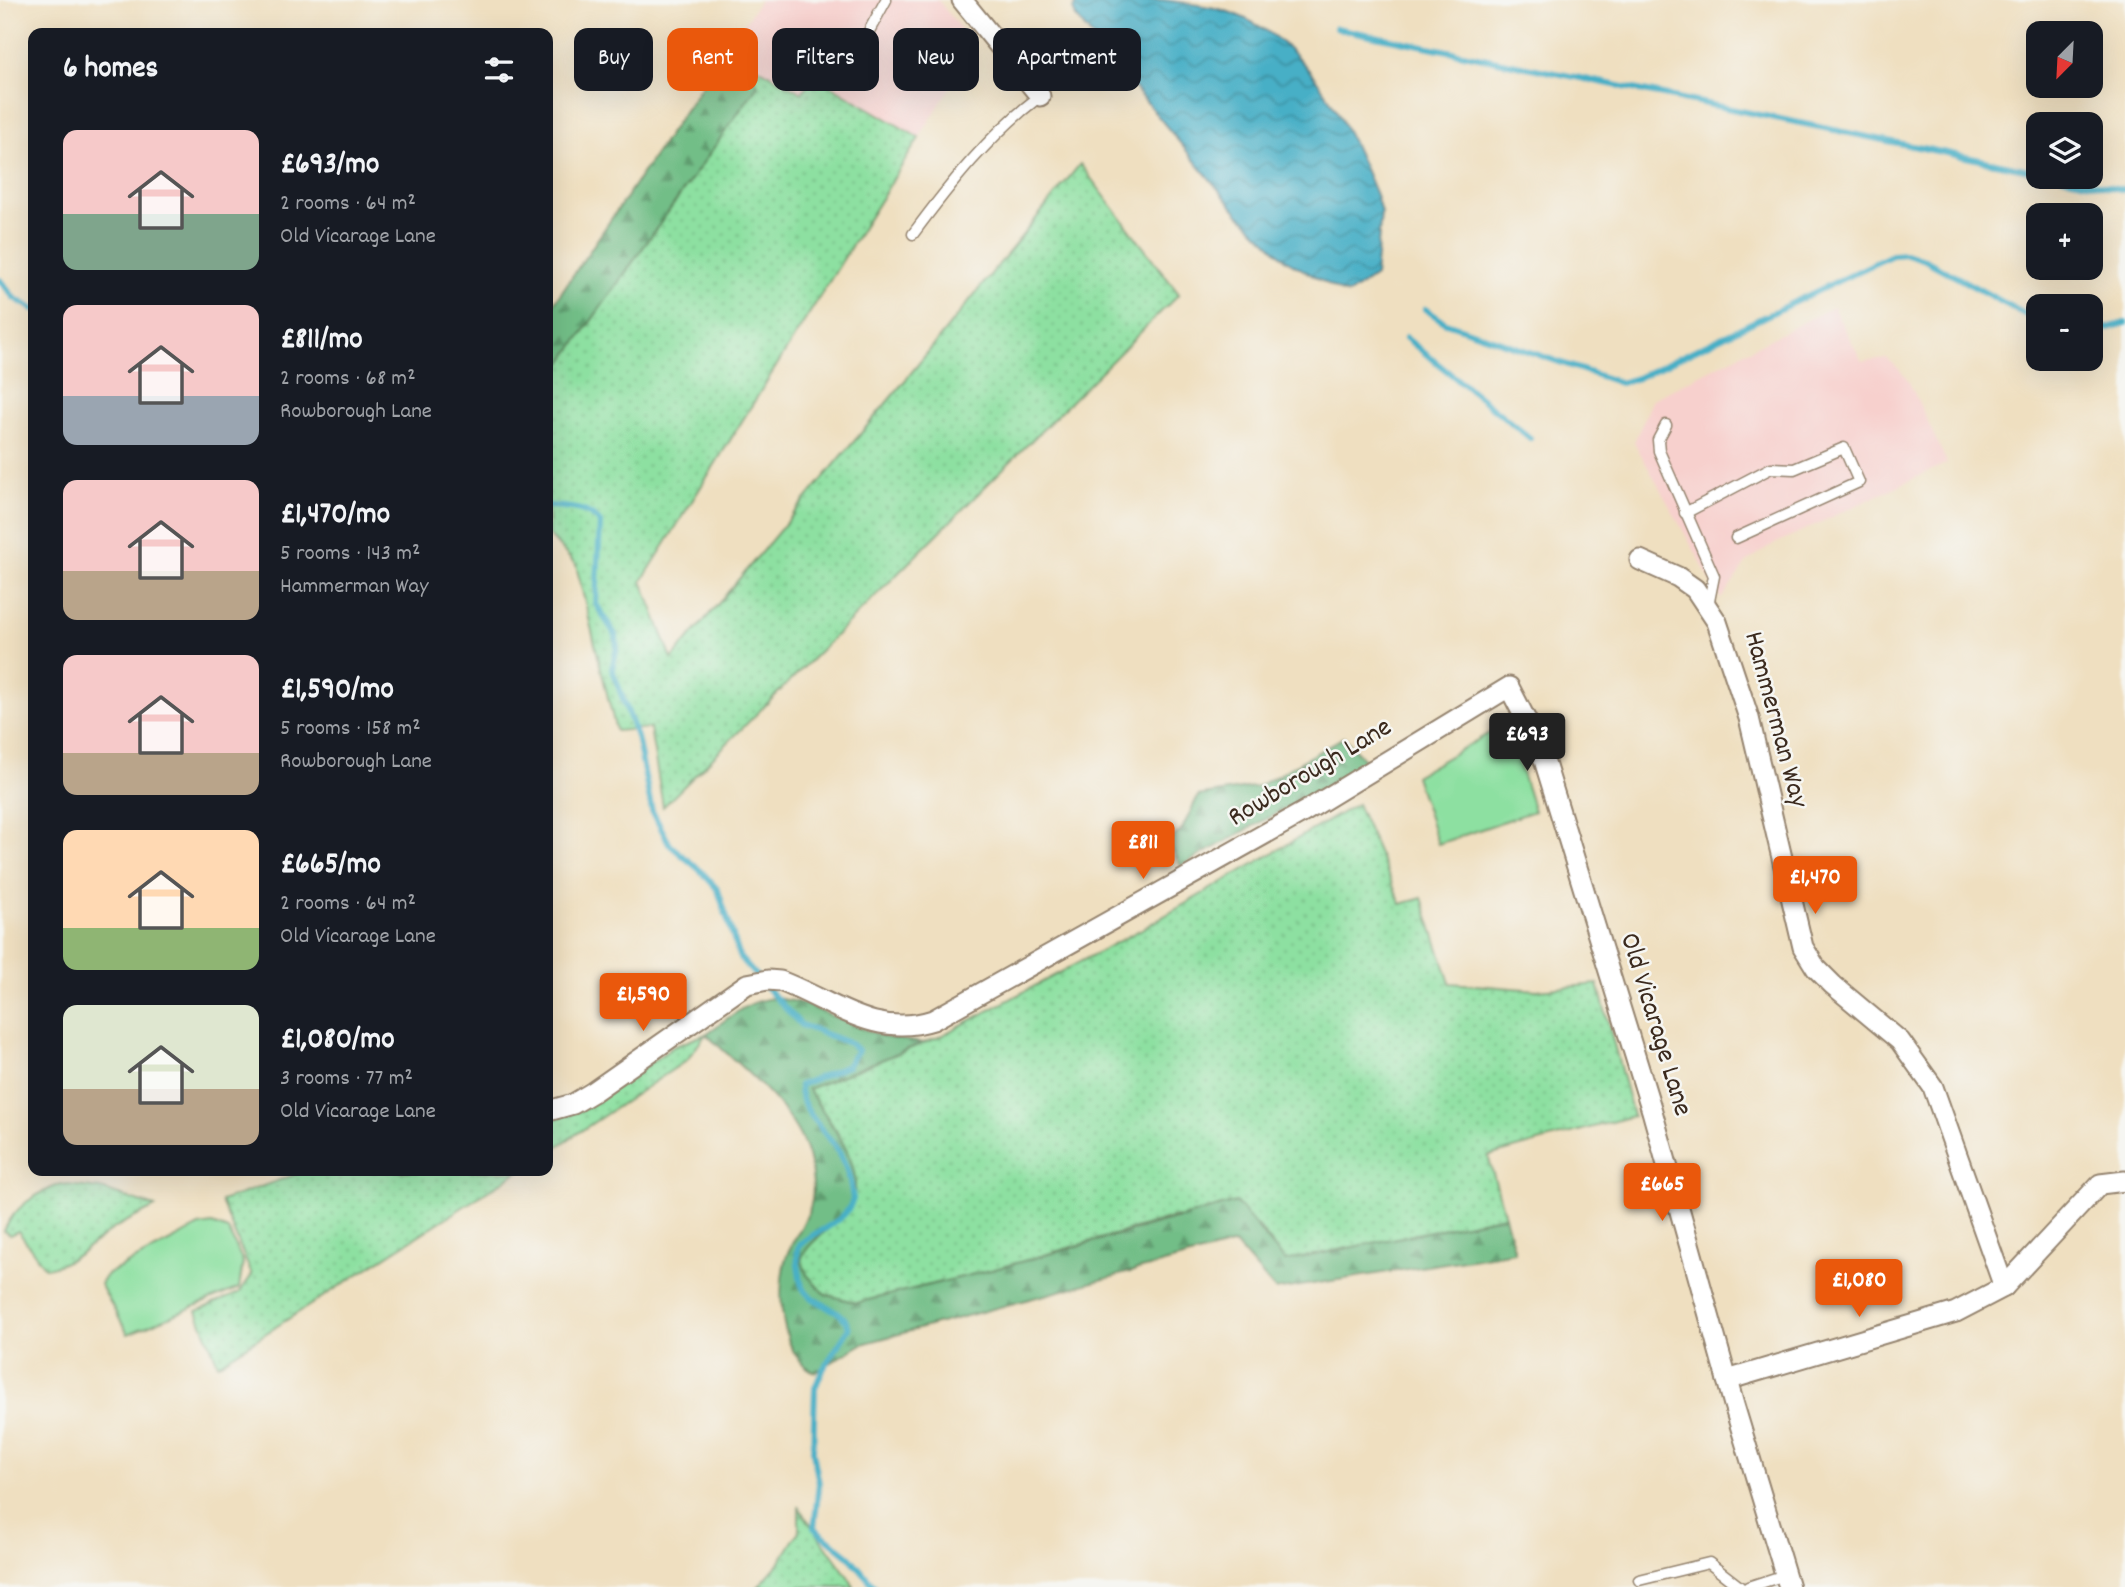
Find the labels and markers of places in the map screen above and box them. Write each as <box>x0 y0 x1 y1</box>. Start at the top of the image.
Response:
pin: £693 <box>1486 714 1568 773</box>
pin: £811 <box>1102 822 1184 881</box>
pin: £1,470 <box>1758 856 1872 916</box>
pin: £1,590 <box>586 974 700 1033</box>
pin: £665 <box>1621 1164 1703 1223</box>
pin: £1,080 <box>1802 1260 1916 1319</box>

